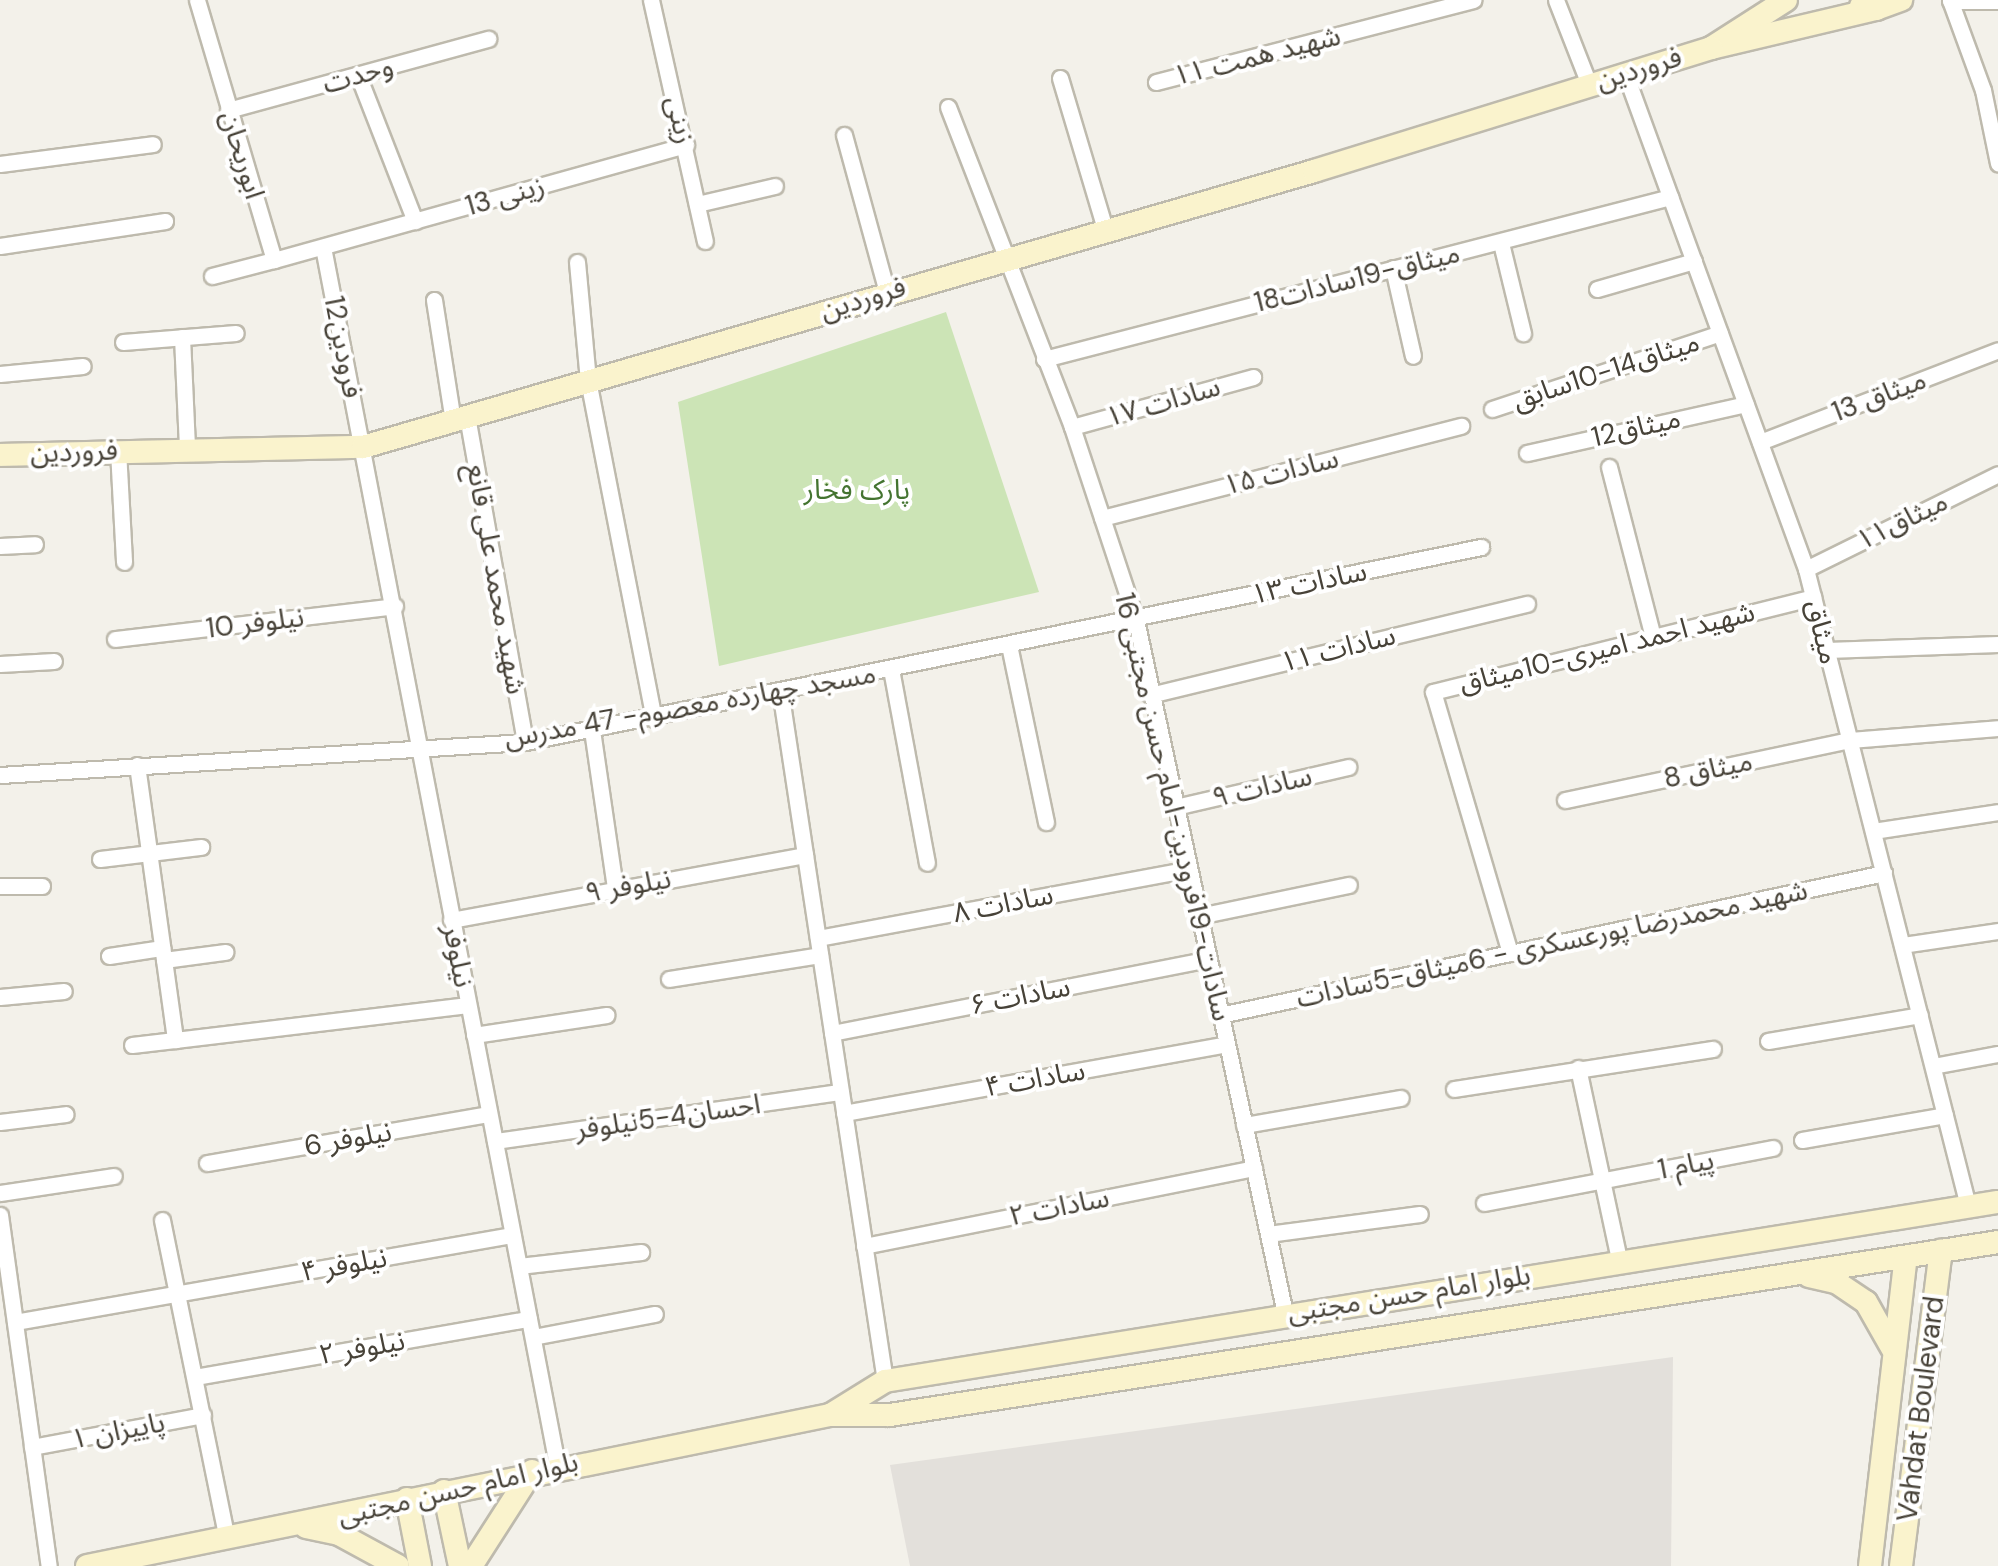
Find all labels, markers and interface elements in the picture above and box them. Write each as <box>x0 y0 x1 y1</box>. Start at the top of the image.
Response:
street label: شهید همت ۱۱ <box>1170 19 1344 93</box>
street label: فروردین <box>1592 40 1686 98</box>
street label: وحدت <box>319 49 397 101</box>
street label: زینی <box>658 93 702 147</box>
street label: ابوریحان <box>213 107 271 203</box>
street label: زینی 13 <box>462 169 548 223</box>
street label: 18میثاق-19سادات <box>1251 236 1463 320</box>
street label: فروردین <box>816 270 910 328</box>
street label: 12فرودین <box>317 293 369 401</box>
street label: میثاق14-10سابق <box>1508 325 1704 417</box>
street label: میثاق 13 <box>1827 363 1931 429</box>
street label: سادات ۱۷ <box>1102 370 1224 434</box>
street label: 12میثاق <box>1588 401 1684 455</box>
street label: فروردین <box>30 434 118 470</box>
street label: سادات ۱۵ <box>1220 441 1342 503</box>
street label: شهید محمد علی قانع <box>459 461 533 697</box>
park label: پارک فخار <box>804 473 910 507</box>
street label: میثاق۱۱ <box>1851 485 1953 557</box>
street label: سادات ۱۳ <box>1248 554 1370 612</box>
street label: سادات-19فرودین-امام حسن مجتبی 16 <box>1107 590 1239 1024</box>
street label: شهید احمد امیری-10میثاق <box>1456 595 1758 701</box>
street label: میثاق <box>1798 596 1846 668</box>
street label: نیلوفر 10 <box>204 600 306 646</box>
street label: سادات ۱۱ <box>1277 618 1399 680</box>
street label: مسجد چهارده معصوم- 47 مدرس <box>502 657 878 755</box>
street label: میثاق 8 <box>1661 744 1755 796</box>
street label: سادات ۹ <box>1209 759 1315 815</box>
street label: نیلوفر ۹ <box>582 862 674 910</box>
street label: شهید محمدرضا پورعسکری - 6میثاق-5سادات <box>1293 873 1811 1015</box>
street label: سادات ۸ <box>950 878 1056 930</box>
street label: نیلوفر <box>435 922 481 990</box>
street label: سادات ۶ <box>967 970 1073 1022</box>
street label: سادات ۴ <box>982 1054 1088 1104</box>
street label: احسان4-5نیلوفر <box>573 1087 763 1147</box>
street label: نیلوفر 6 <box>302 1115 394 1163</box>
street label: پیام 1 <box>1655 1143 1717 1187</box>
street label: سادات ۲ <box>1006 1181 1112 1233</box>
street label: نیلوفر ۴ <box>298 1241 390 1289</box>
street label: بلوار امام حسن مجتبی <box>1285 1258 1533 1330</box>
street label: Vahdat Boulevard <box>1890 1294 1952 1524</box>
street label: نیلوفر ۲ <box>316 1324 408 1372</box>
street label: پاییزان ۱ <box>68 1405 168 1457</box>
street label: بلوار امام حسن مجتبی <box>335 1445 581 1533</box>

